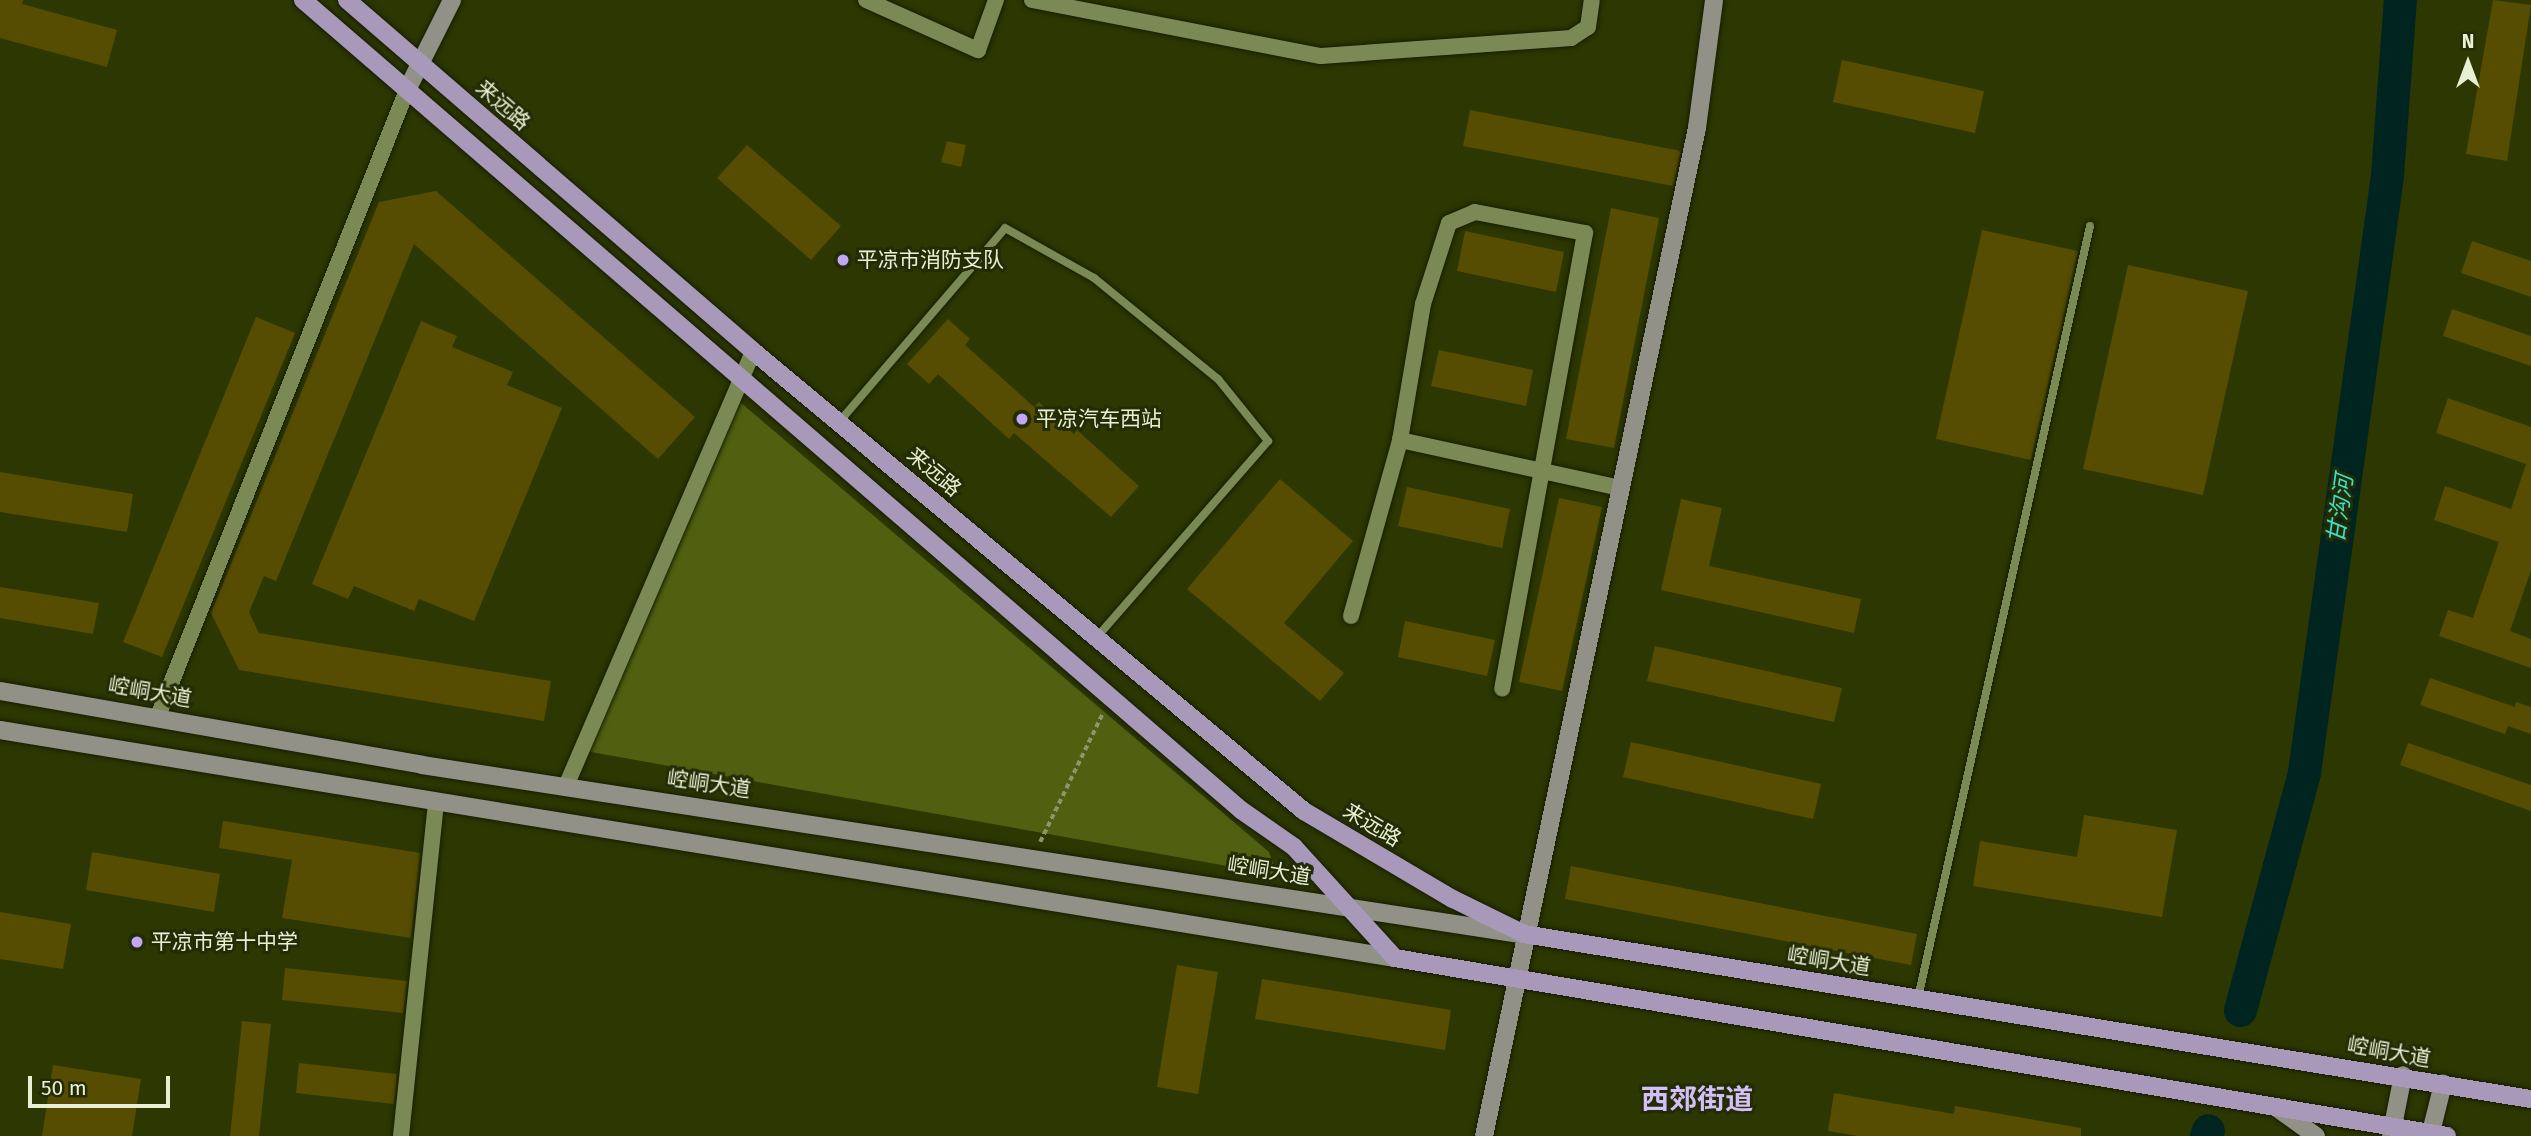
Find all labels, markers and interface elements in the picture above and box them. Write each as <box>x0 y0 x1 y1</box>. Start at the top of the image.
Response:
north arrow <box>2433 28 2503 98</box>
text: N <box>2462 30 2474 53</box>
street label: 来远路 <box>471 75 535 135</box>
place label: 平凉市消防支队 <box>857 247 1004 273</box>
marker: 平凉市消防支队 <box>835 252 851 268</box>
place label: 平凉汽车西站 <box>1036 406 1162 432</box>
marker: 平凉汽车西站 <box>1014 411 1030 427</box>
street label: 来远路 <box>902 442 966 502</box>
water label: 甘沟河 <box>2322 473 2358 545</box>
street label: 崆峒大道 <box>106 672 194 712</box>
street label: 崆峒大道 <box>666 766 752 802</box>
street label: 来远路 <box>1339 798 1405 852</box>
street label: 崆峒大道 <box>1226 852 1312 890</box>
place label: 平凉市第十中学 <box>151 929 298 955</box>
marker: 平凉市第十中学 <box>129 934 145 950</box>
street label: 崆峒大道 <box>1786 942 1872 980</box>
street label: 崆峒大道 <box>2345 1032 2433 1072</box>
scale bar <box>32 1062 173 1106</box>
text: 50 m <box>41 1075 87 1101</box>
district label: 西郊街道 <box>1641 1083 1753 1117</box>

